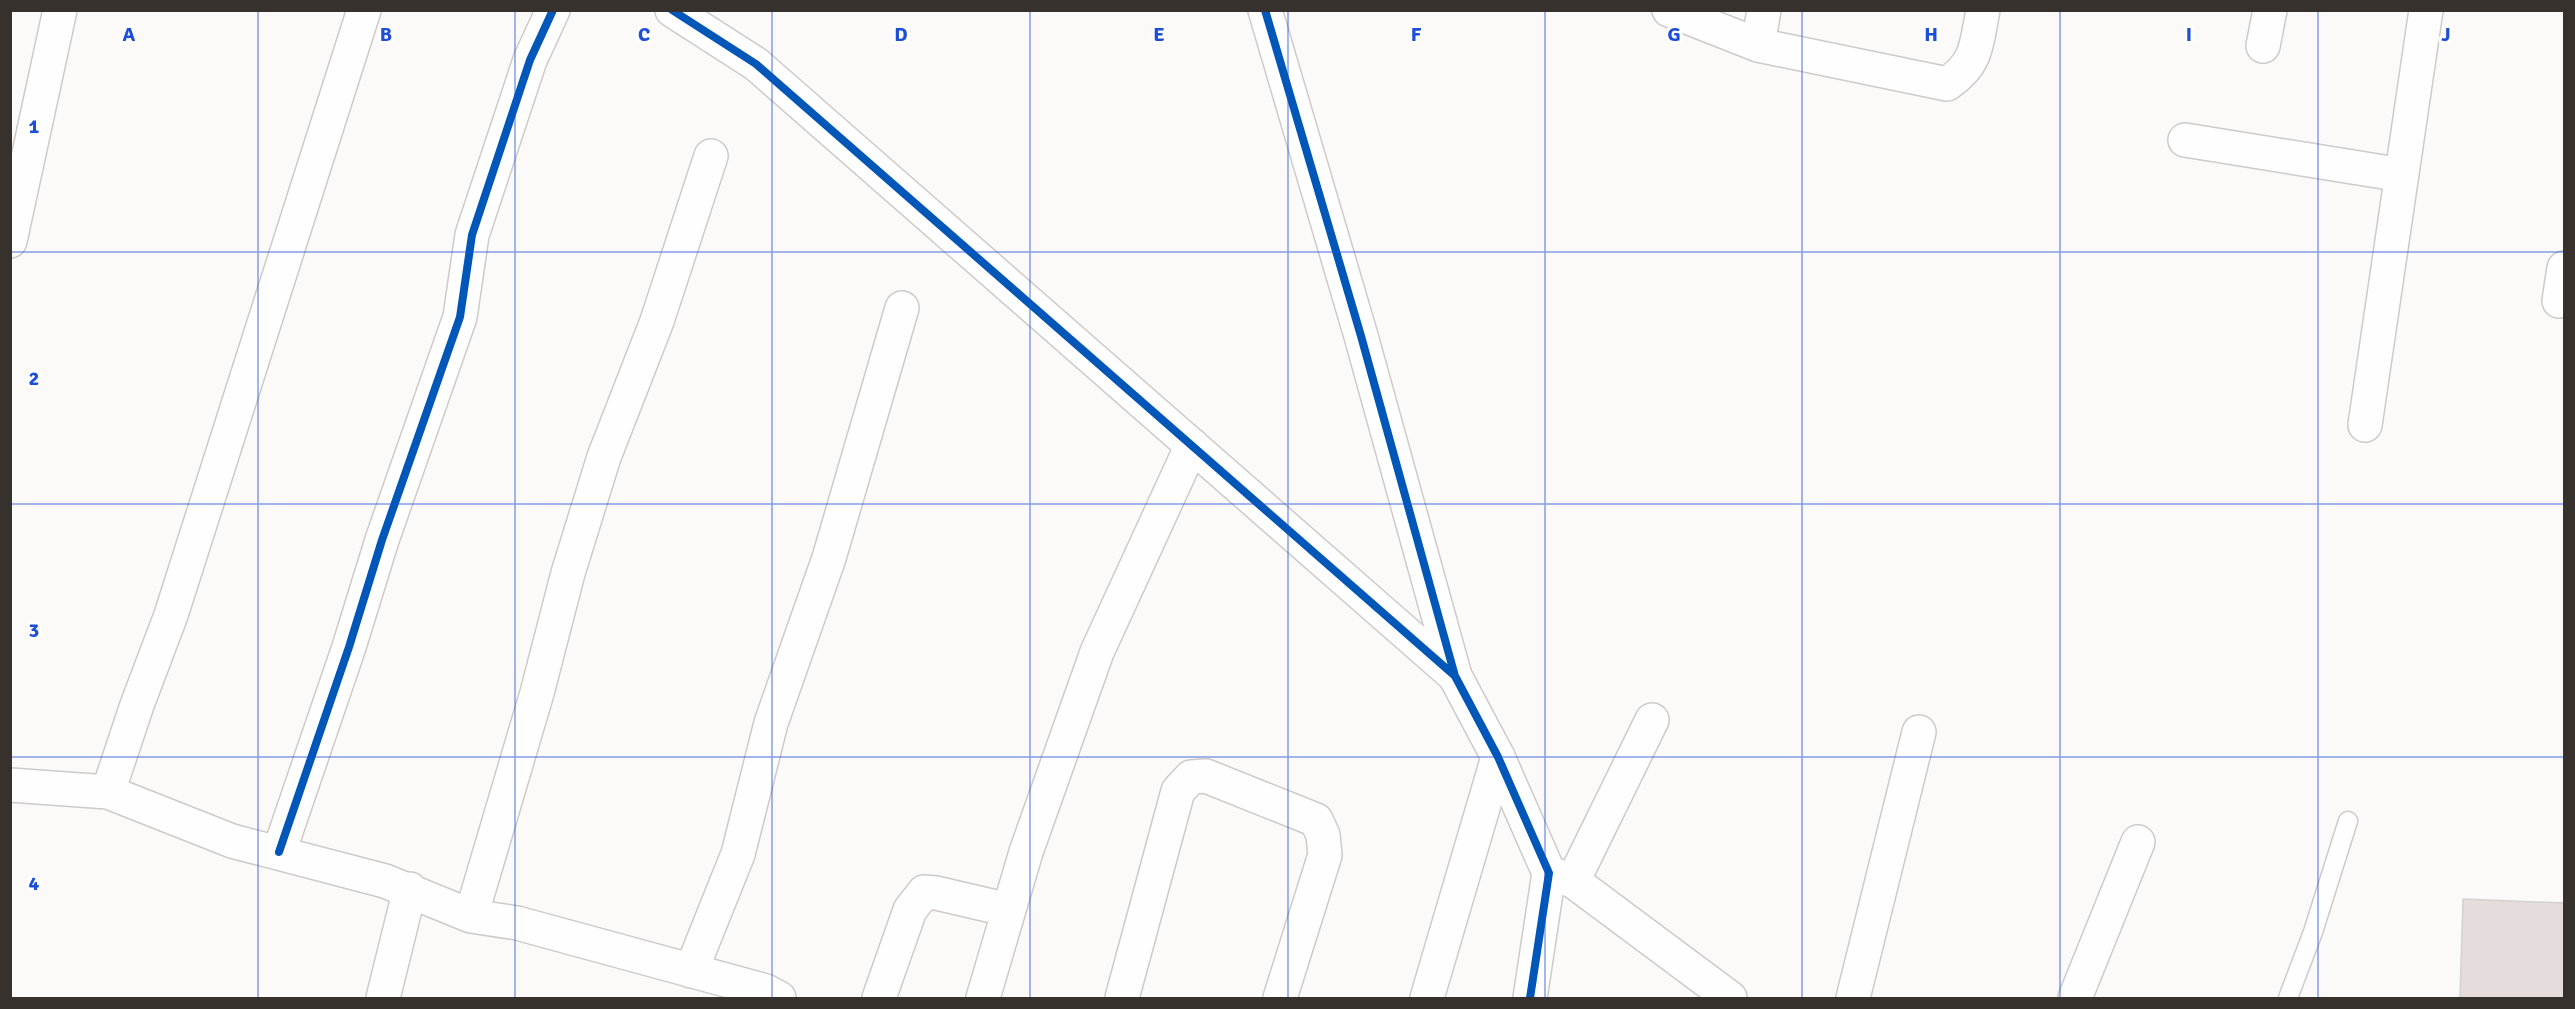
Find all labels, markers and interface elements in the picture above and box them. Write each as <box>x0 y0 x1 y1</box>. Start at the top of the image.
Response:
text: A <box>123 22 136 47</box>
text: B <box>380 22 392 47</box>
text: C <box>638 22 650 47</box>
text: D <box>894 22 908 47</box>
text: E <box>1153 22 1165 47</box>
text: F <box>1411 22 1422 47</box>
text: G <box>1667 22 1681 47</box>
text: H <box>1924 22 1938 47</box>
text: I <box>2186 22 2192 47</box>
text: J <box>2441 22 2451 47</box>
text: 1 <box>29 114 40 139</box>
text: 2 <box>29 366 39 391</box>
text: 3 <box>29 618 39 643</box>
text: 4 <box>29 871 40 896</box>

